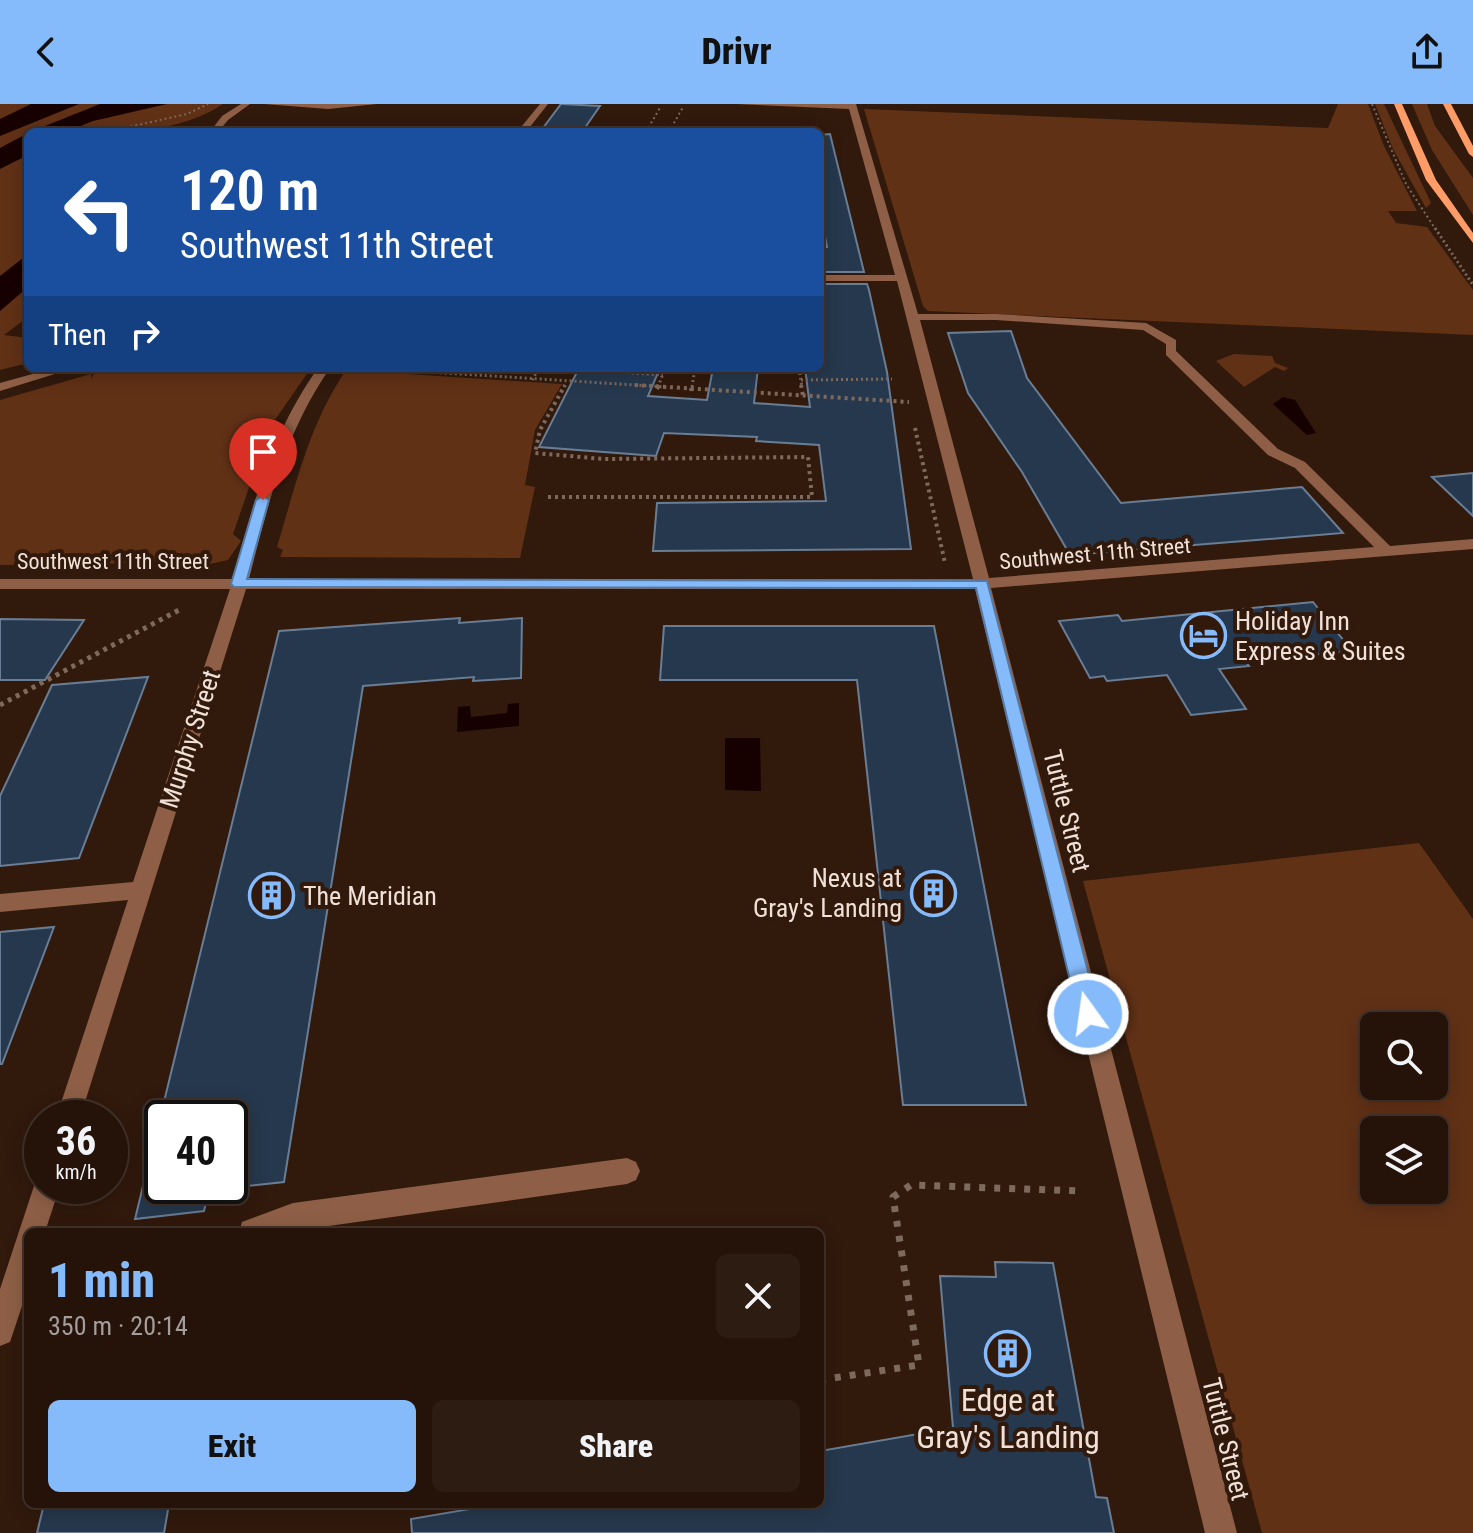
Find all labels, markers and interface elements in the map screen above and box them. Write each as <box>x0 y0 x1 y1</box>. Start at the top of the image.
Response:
icon: back <box>24 30 68 74</box>
icon: share <box>1405 30 1449 74</box>
text: Drivr <box>701 31 772 73</box>
text: 120 m <box>180 158 319 224</box>
icon: left <box>48 160 152 264</box>
text: Southwest 11th Street <box>180 225 494 267</box>
icon: right <box>123 312 167 356</box>
text: Then <box>48 317 107 352</box>
pin <box>229 418 297 500</box>
icon: arrive <box>241 430 285 474</box>
street label: Southwest 11th Street <box>998 533 1192 574</box>
street label: Southwest 11th Street <box>17 549 209 574</box>
place label: Holiday Inn Express & Suites <box>1235 606 1406 666</box>
hotel icon: Holiday Inn Express & Suites <box>1180 612 1228 660</box>
street label: Murphy Street <box>154 666 226 812</box>
street label: Tuttle Street <box>1037 747 1097 875</box>
place label: Nexus at Gray's Landing <box>753 863 902 923</box>
building icon: Nexus at Gray's Landing <box>909 869 957 917</box>
building icon: The Meridian <box>248 872 296 920</box>
place label: The Meridian <box>303 881 437 911</box>
position arrow <box>1046 972 1130 1056</box>
map controls <box>1360 1012 1448 1204</box>
button: search <box>1360 1012 1448 1100</box>
speed limit sign: 40 <box>144 1100 248 1204</box>
button: layers <box>1360 1116 1448 1204</box>
text: 36 <box>56 1118 96 1165</box>
text: km/h <box>55 1160 97 1184</box>
text: 1 min <box>48 1252 155 1309</box>
button: close <box>716 1254 800 1338</box>
text: 350 m · 20:14 <box>48 1311 188 1341</box>
building icon: Edge at Gray's Landing <box>984 1329 1032 1377</box>
street label: Tuttle Street <box>1196 1375 1256 1503</box>
place label: Edge at Gray's Landing <box>916 1381 1100 1456</box>
button: Exit <box>48 1400 416 1492</box>
button: Share <box>432 1400 800 1492</box>

